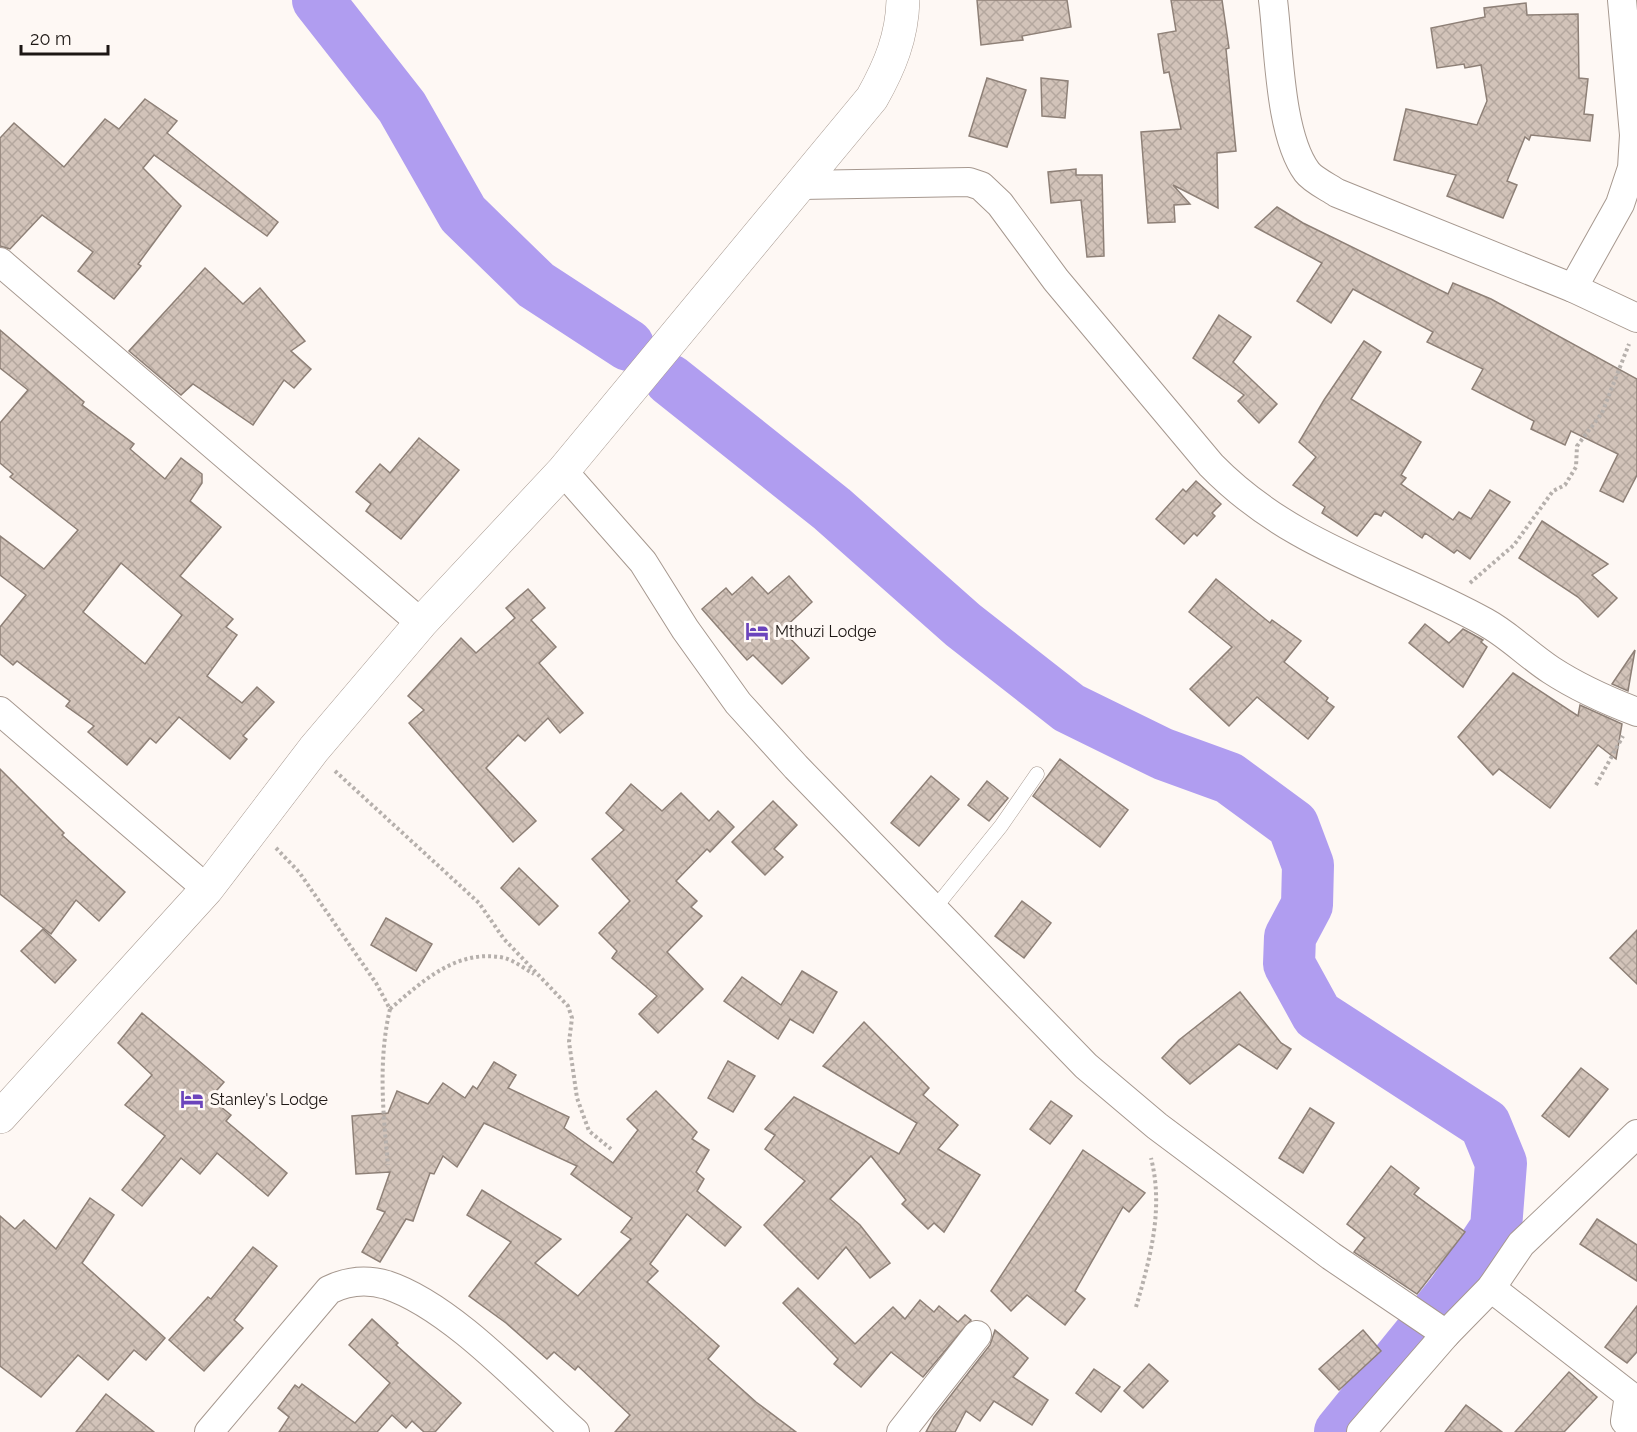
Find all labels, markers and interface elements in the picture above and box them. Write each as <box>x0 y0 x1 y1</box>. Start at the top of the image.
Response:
scale bar <box>21 18 108 56</box>
text: 20 m <box>30 28 72 49</box>
hotel icon: Mthuzi Lodge <box>744 618 770 644</box>
place label: Mthuzi Lodge <box>775 622 877 641</box>
hotel icon: Stanley's Lodge <box>179 1086 205 1112</box>
place label: Stanley's Lodge <box>210 1090 328 1109</box>

